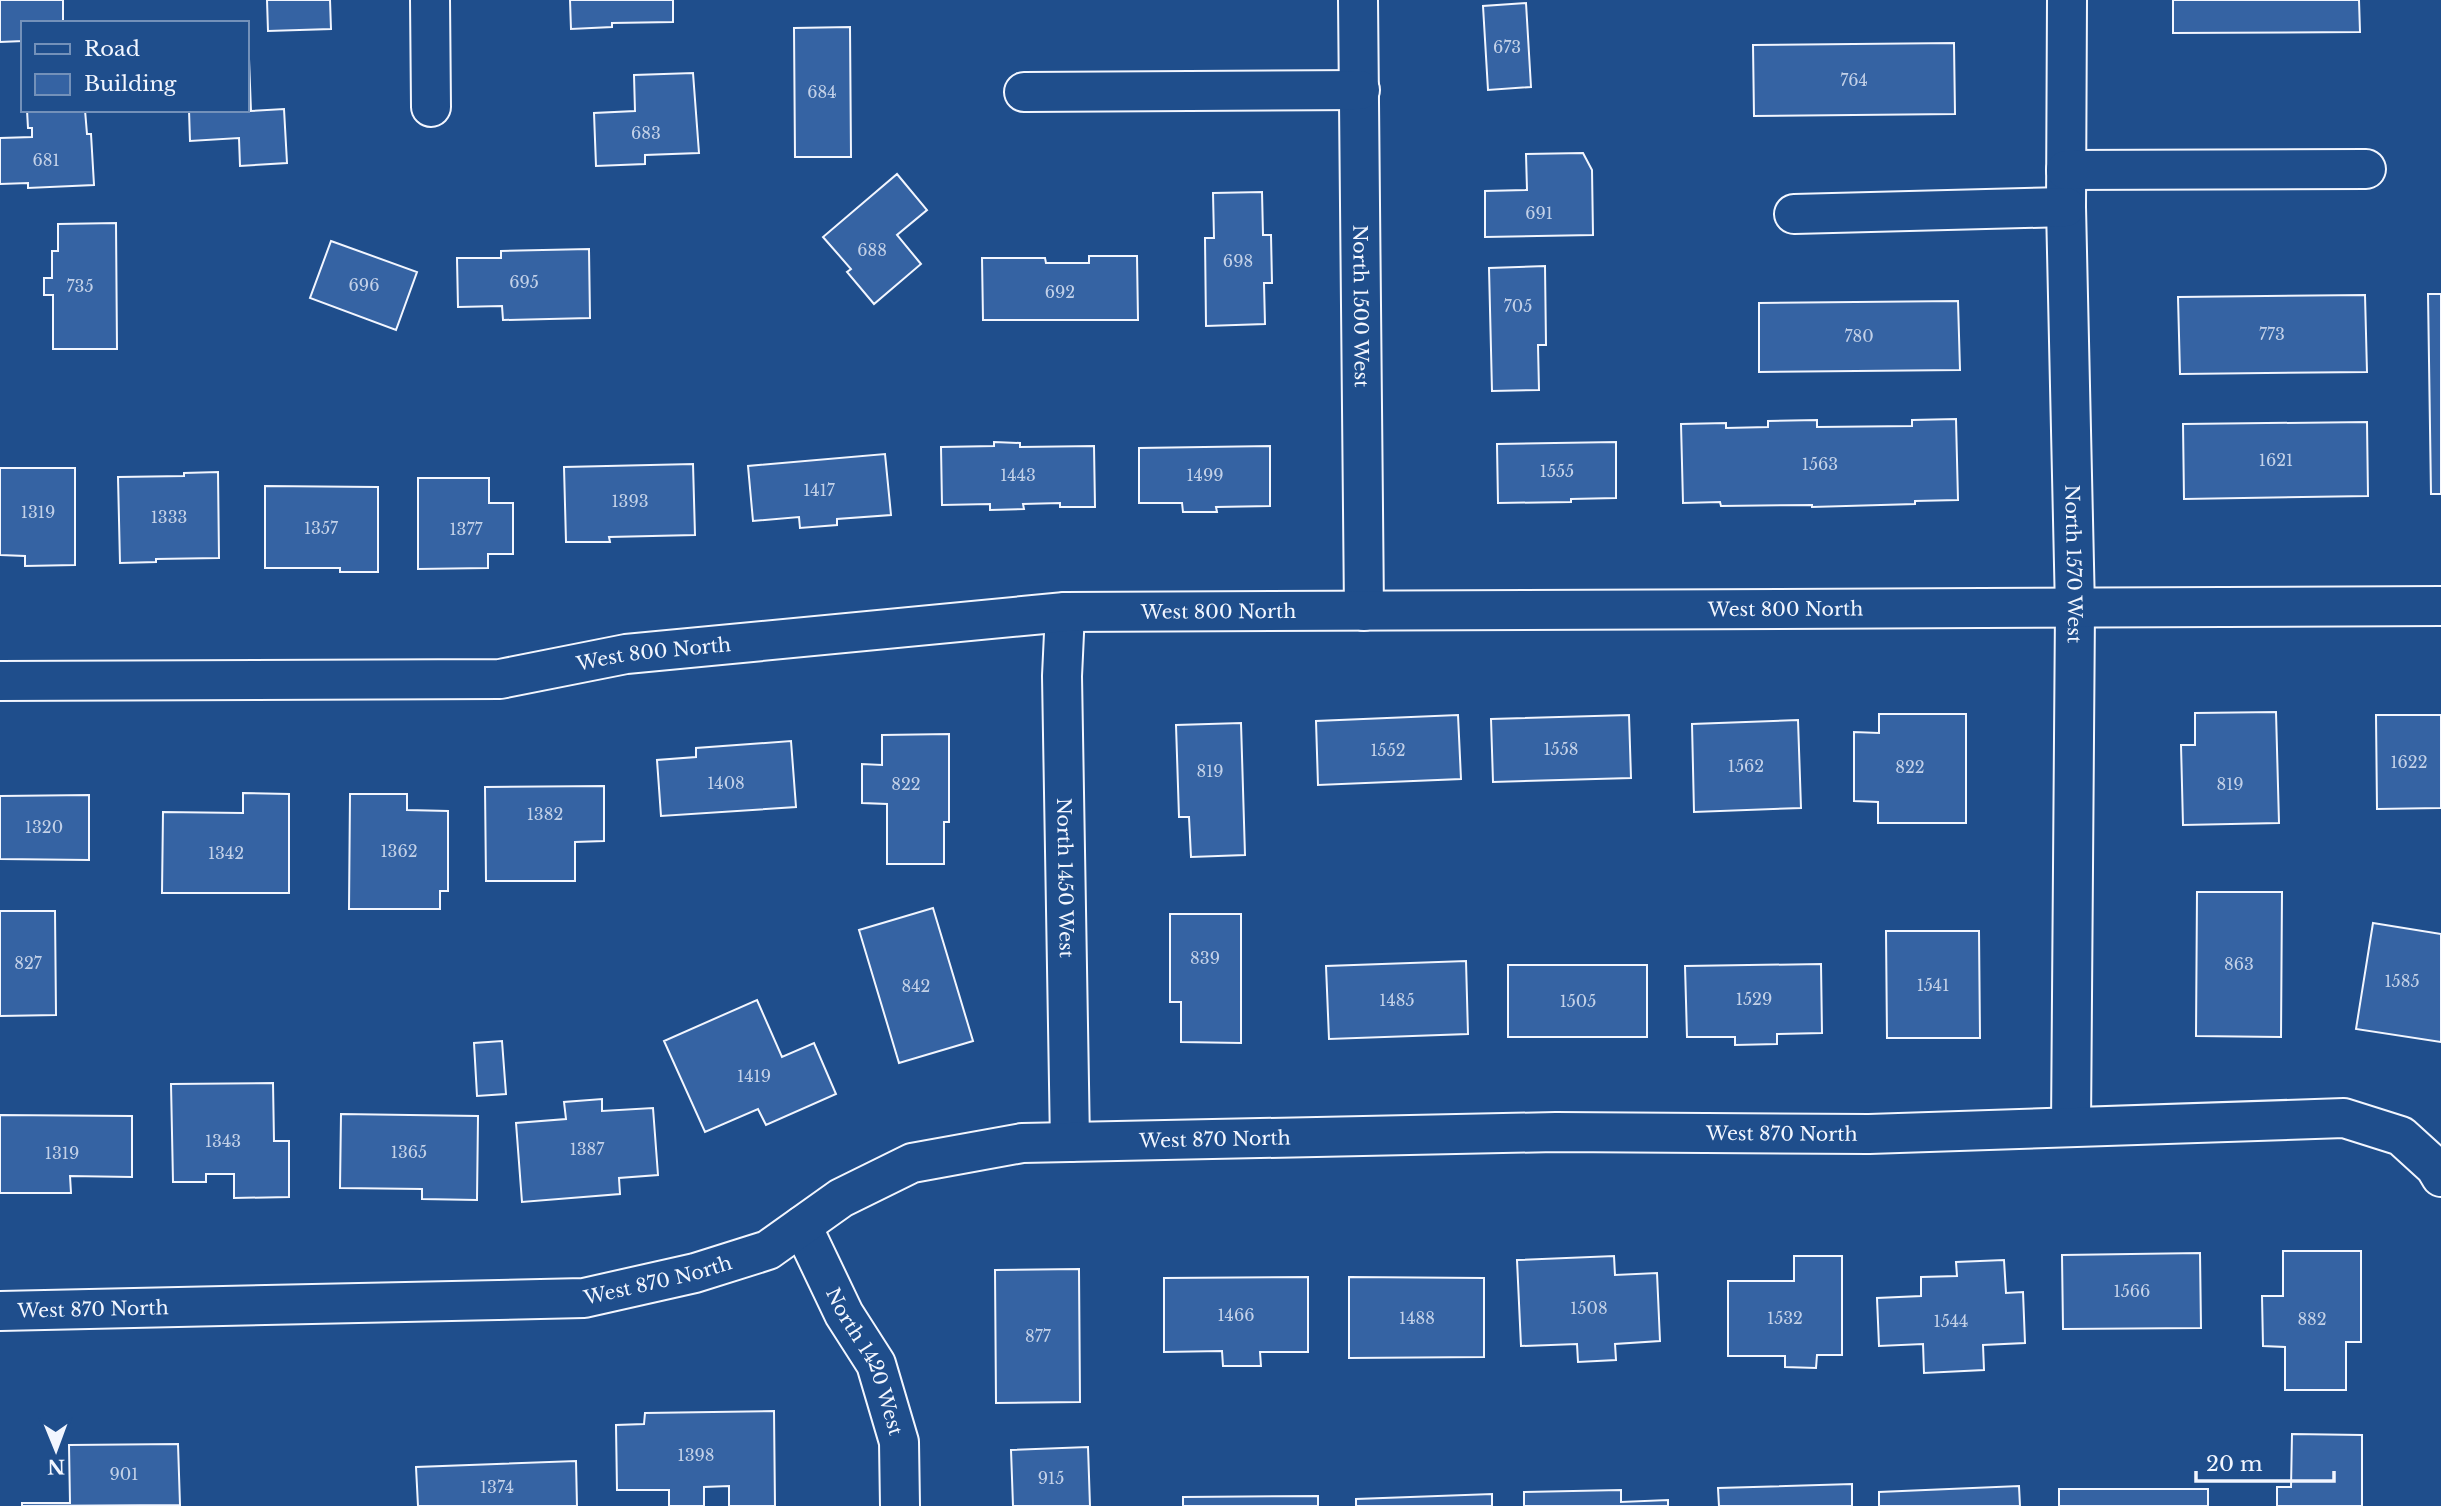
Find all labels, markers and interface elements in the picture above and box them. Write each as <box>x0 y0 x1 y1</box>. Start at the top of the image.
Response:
legend <box>21 21 248 112</box>
text: Road <box>84 36 140 62</box>
house number: 673 <box>1493 37 1521 57</box>
house number: 764 <box>1840 70 1868 90</box>
text: Building <box>84 71 177 97</box>
house number: 684 <box>807 82 837 102</box>
house number: 683 <box>631 123 661 143</box>
house number: 681 <box>32 150 60 170</box>
house number: 691 <box>1525 203 1553 223</box>
street label: North 1500 West <box>1349 225 1373 388</box>
house number: 688 <box>857 240 887 260</box>
house number: 698 <box>1223 251 1253 271</box>
house number: 695 <box>509 272 539 292</box>
house number: 696 <box>349 275 379 295</box>
house number: 735 <box>67 276 93 296</box>
house number: 692 <box>1045 282 1075 302</box>
house number: 705 <box>1504 296 1532 316</box>
house number: 773 <box>2259 324 2285 344</box>
house number: 780 <box>1844 326 1874 346</box>
house number: 1621 <box>2259 450 2293 470</box>
house number: 1563 <box>1802 454 1838 474</box>
house number: 1555 <box>1540 461 1574 481</box>
house number: 1443 <box>1000 465 1036 485</box>
house number: 1499 <box>1186 465 1224 485</box>
house number: 1417 <box>803 480 836 500</box>
street label: North 1570 West <box>2061 484 2087 644</box>
house number: 1393 <box>611 491 649 511</box>
house number: 1319 <box>21 502 55 522</box>
house number: 1333 <box>151 507 187 527</box>
house number: 1357 <box>304 518 339 538</box>
house number: 1377 <box>449 519 483 539</box>
street label: West 800 North <box>1707 597 1863 621</box>
street label: West 800 North <box>1140 599 1296 623</box>
street label: West 800 North <box>574 633 732 675</box>
house number: 1558 <box>1543 739 1579 759</box>
house number: 1552 <box>1370 740 1406 760</box>
house number: 1622 <box>2390 752 2428 772</box>
house number: 1562 <box>1728 756 1764 776</box>
house number: 822 <box>1895 757 1925 777</box>
house number: 819 <box>1196 761 1224 781</box>
house number: 1408 <box>707 773 745 793</box>
house number: 822 <box>891 774 921 794</box>
house number: 819 <box>2216 774 2244 794</box>
street label: North 1450 West <box>1053 798 1078 959</box>
house number: 1382 <box>527 804 563 824</box>
house number: 1320 <box>25 817 63 837</box>
house number: 1362 <box>380 841 418 861</box>
house number: 1342 <box>208 843 244 863</box>
house number: 839 <box>1190 948 1220 968</box>
house number: 827 <box>14 953 43 973</box>
house number: 863 <box>2224 954 2254 974</box>
house number: 1585 <box>2384 971 2420 991</box>
house number: 1541 <box>1917 975 1949 995</box>
house number: 842 <box>902 976 930 996</box>
house number: 1529 <box>1736 989 1772 1009</box>
house number: 1485 <box>1379 990 1415 1010</box>
house number: 1505 <box>1560 991 1596 1011</box>
house number: 1419 <box>737 1066 771 1086</box>
street label: West 870 North <box>1705 1121 1858 1145</box>
street label: West 870 North <box>1138 1126 1291 1152</box>
house number: 1343 <box>205 1131 241 1151</box>
house number: 1387 <box>570 1139 605 1159</box>
house number: 1365 <box>391 1142 427 1162</box>
house number: 1319 <box>45 1143 79 1163</box>
street label: West 870 North <box>581 1251 735 1309</box>
house number: 1566 <box>2114 1281 2150 1301</box>
street label: North 1420 West <box>822 1284 908 1439</box>
street label: West 870 North <box>16 1296 169 1322</box>
house number: 1508 <box>1570 1298 1608 1318</box>
house number: 1466 <box>1217 1305 1255 1325</box>
house number: 1488 <box>1399 1308 1435 1328</box>
house number: 1532 <box>1767 1308 1803 1328</box>
house number: 882 <box>2297 1309 2327 1329</box>
house number: 1544 <box>1934 1311 1968 1331</box>
house number: 877 <box>1025 1326 1052 1346</box>
north arrow <box>21 1415 91 1485</box>
scale bar <box>2196 1440 2334 1484</box>
house number: 1398 <box>678 1445 714 1465</box>
text: 20 m <box>2206 1451 2263 1477</box>
text: N <box>47 1455 65 1478</box>
house number: 901 <box>110 1464 138 1484</box>
house number: 915 <box>1038 1468 1064 1488</box>
house number: 1374 <box>480 1477 514 1497</box>

